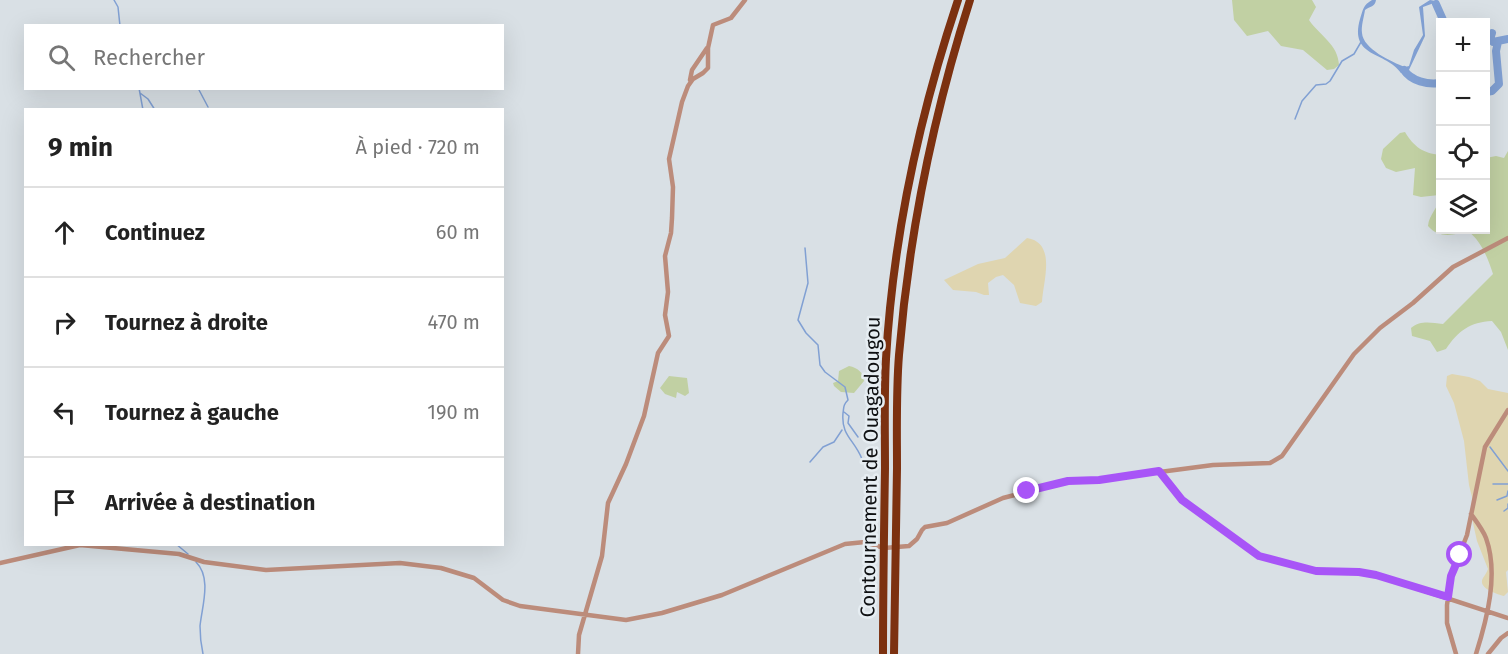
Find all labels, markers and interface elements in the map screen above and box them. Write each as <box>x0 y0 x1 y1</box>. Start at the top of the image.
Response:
map controls <box>1436 18 1490 234</box>
button: + <box>1436 18 1490 72</box>
search box <box>24 24 504 90</box>
icon: search <box>45 41 78 74</box>
text: Rechercher <box>93 44 205 71</box>
button: − <box>1436 72 1490 126</box>
button: locate <box>1436 126 1490 180</box>
text: 9 min <box>48 132 113 163</box>
text: À pied · 720 m <box>355 135 480 159</box>
button: layers <box>1436 180 1490 234</box>
icon: ahead <box>48 216 81 249</box>
text: Continuez <box>105 219 205 246</box>
text: 60 m <box>436 220 480 244</box>
icon: right <box>48 306 81 339</box>
text: Tournez à droite <box>105 309 268 336</box>
text: 470 m <box>428 310 480 334</box>
street label: Contournement de Ouagadougou <box>855 316 885 618</box>
icon: left <box>48 396 81 429</box>
text: Tournez à gauche <box>105 399 279 426</box>
text: 190 m <box>427 400 480 424</box>
route end <box>1013 477 1039 503</box>
icon: arrive <box>48 486 81 519</box>
text: Arrivée à destination <box>105 489 315 516</box>
route start <box>1446 541 1472 567</box>

